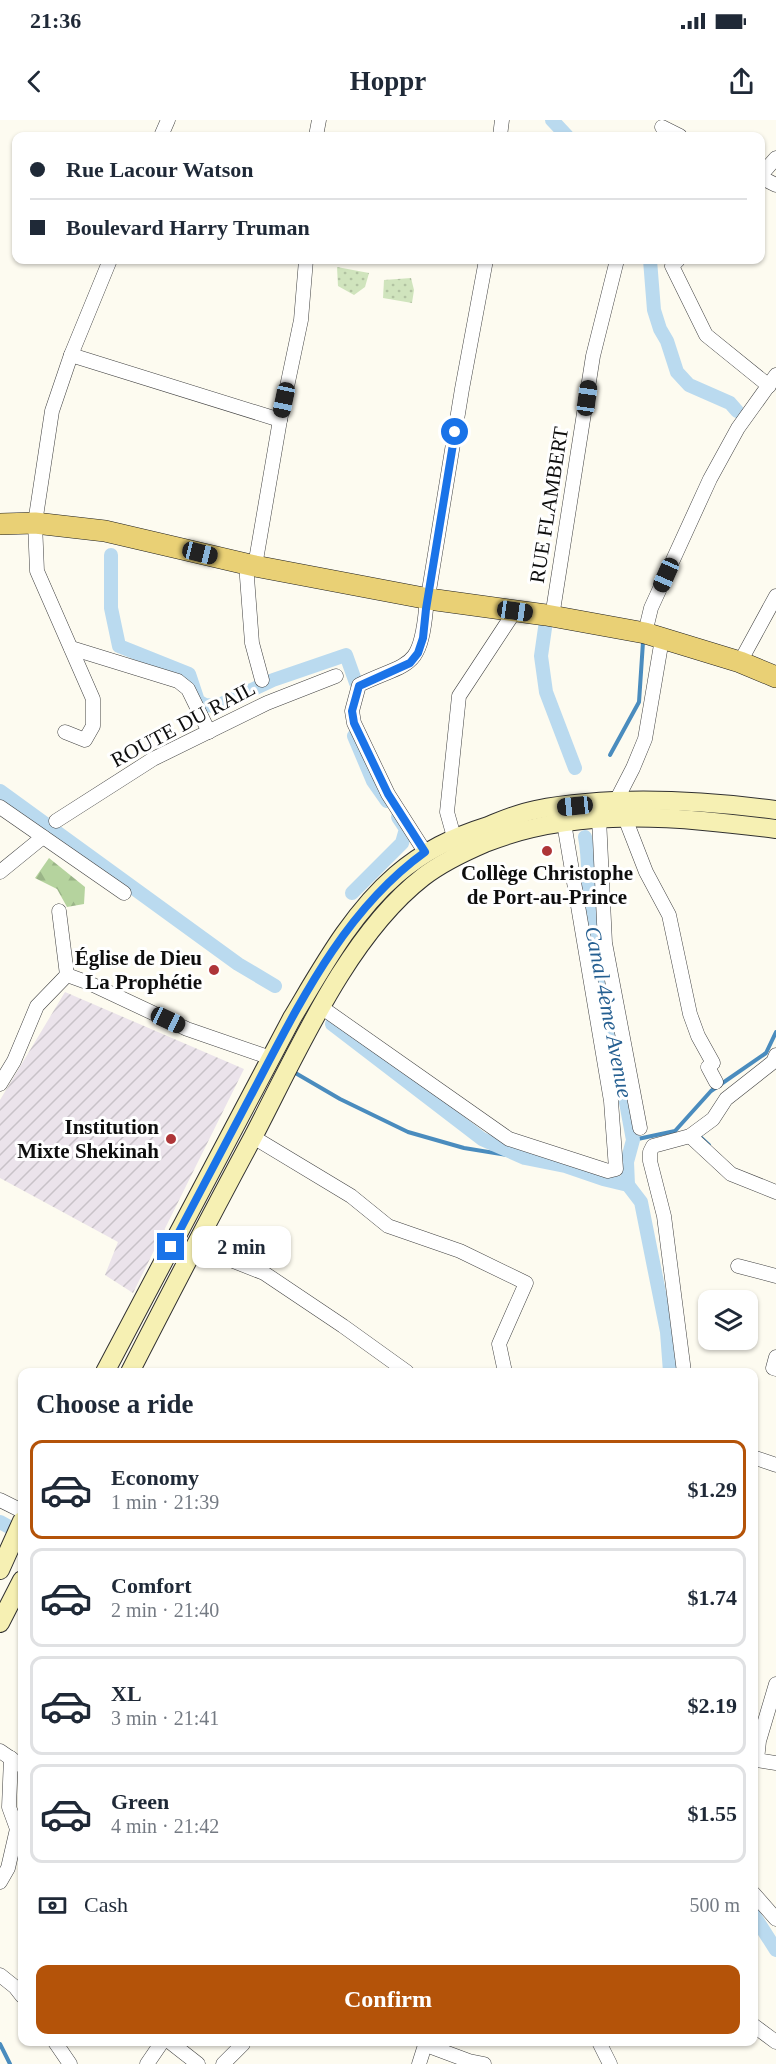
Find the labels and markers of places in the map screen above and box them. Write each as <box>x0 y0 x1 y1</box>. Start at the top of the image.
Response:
marker: Collège Christophe de Port-au-Prince <box>540 844 554 858</box>
place label: Collège Christophe de Port-au-Prince <box>461 861 633 909</box>
place label: Église de Dieu La Prophétie <box>75 946 202 994</box>
marker: Église de Dieu La Prophétie <box>207 963 221 977</box>
place label: Institution Mixte Shekinah <box>17 1115 159 1163</box>
marker: Institution Mixte Shekinah <box>164 1132 178 1146</box>

